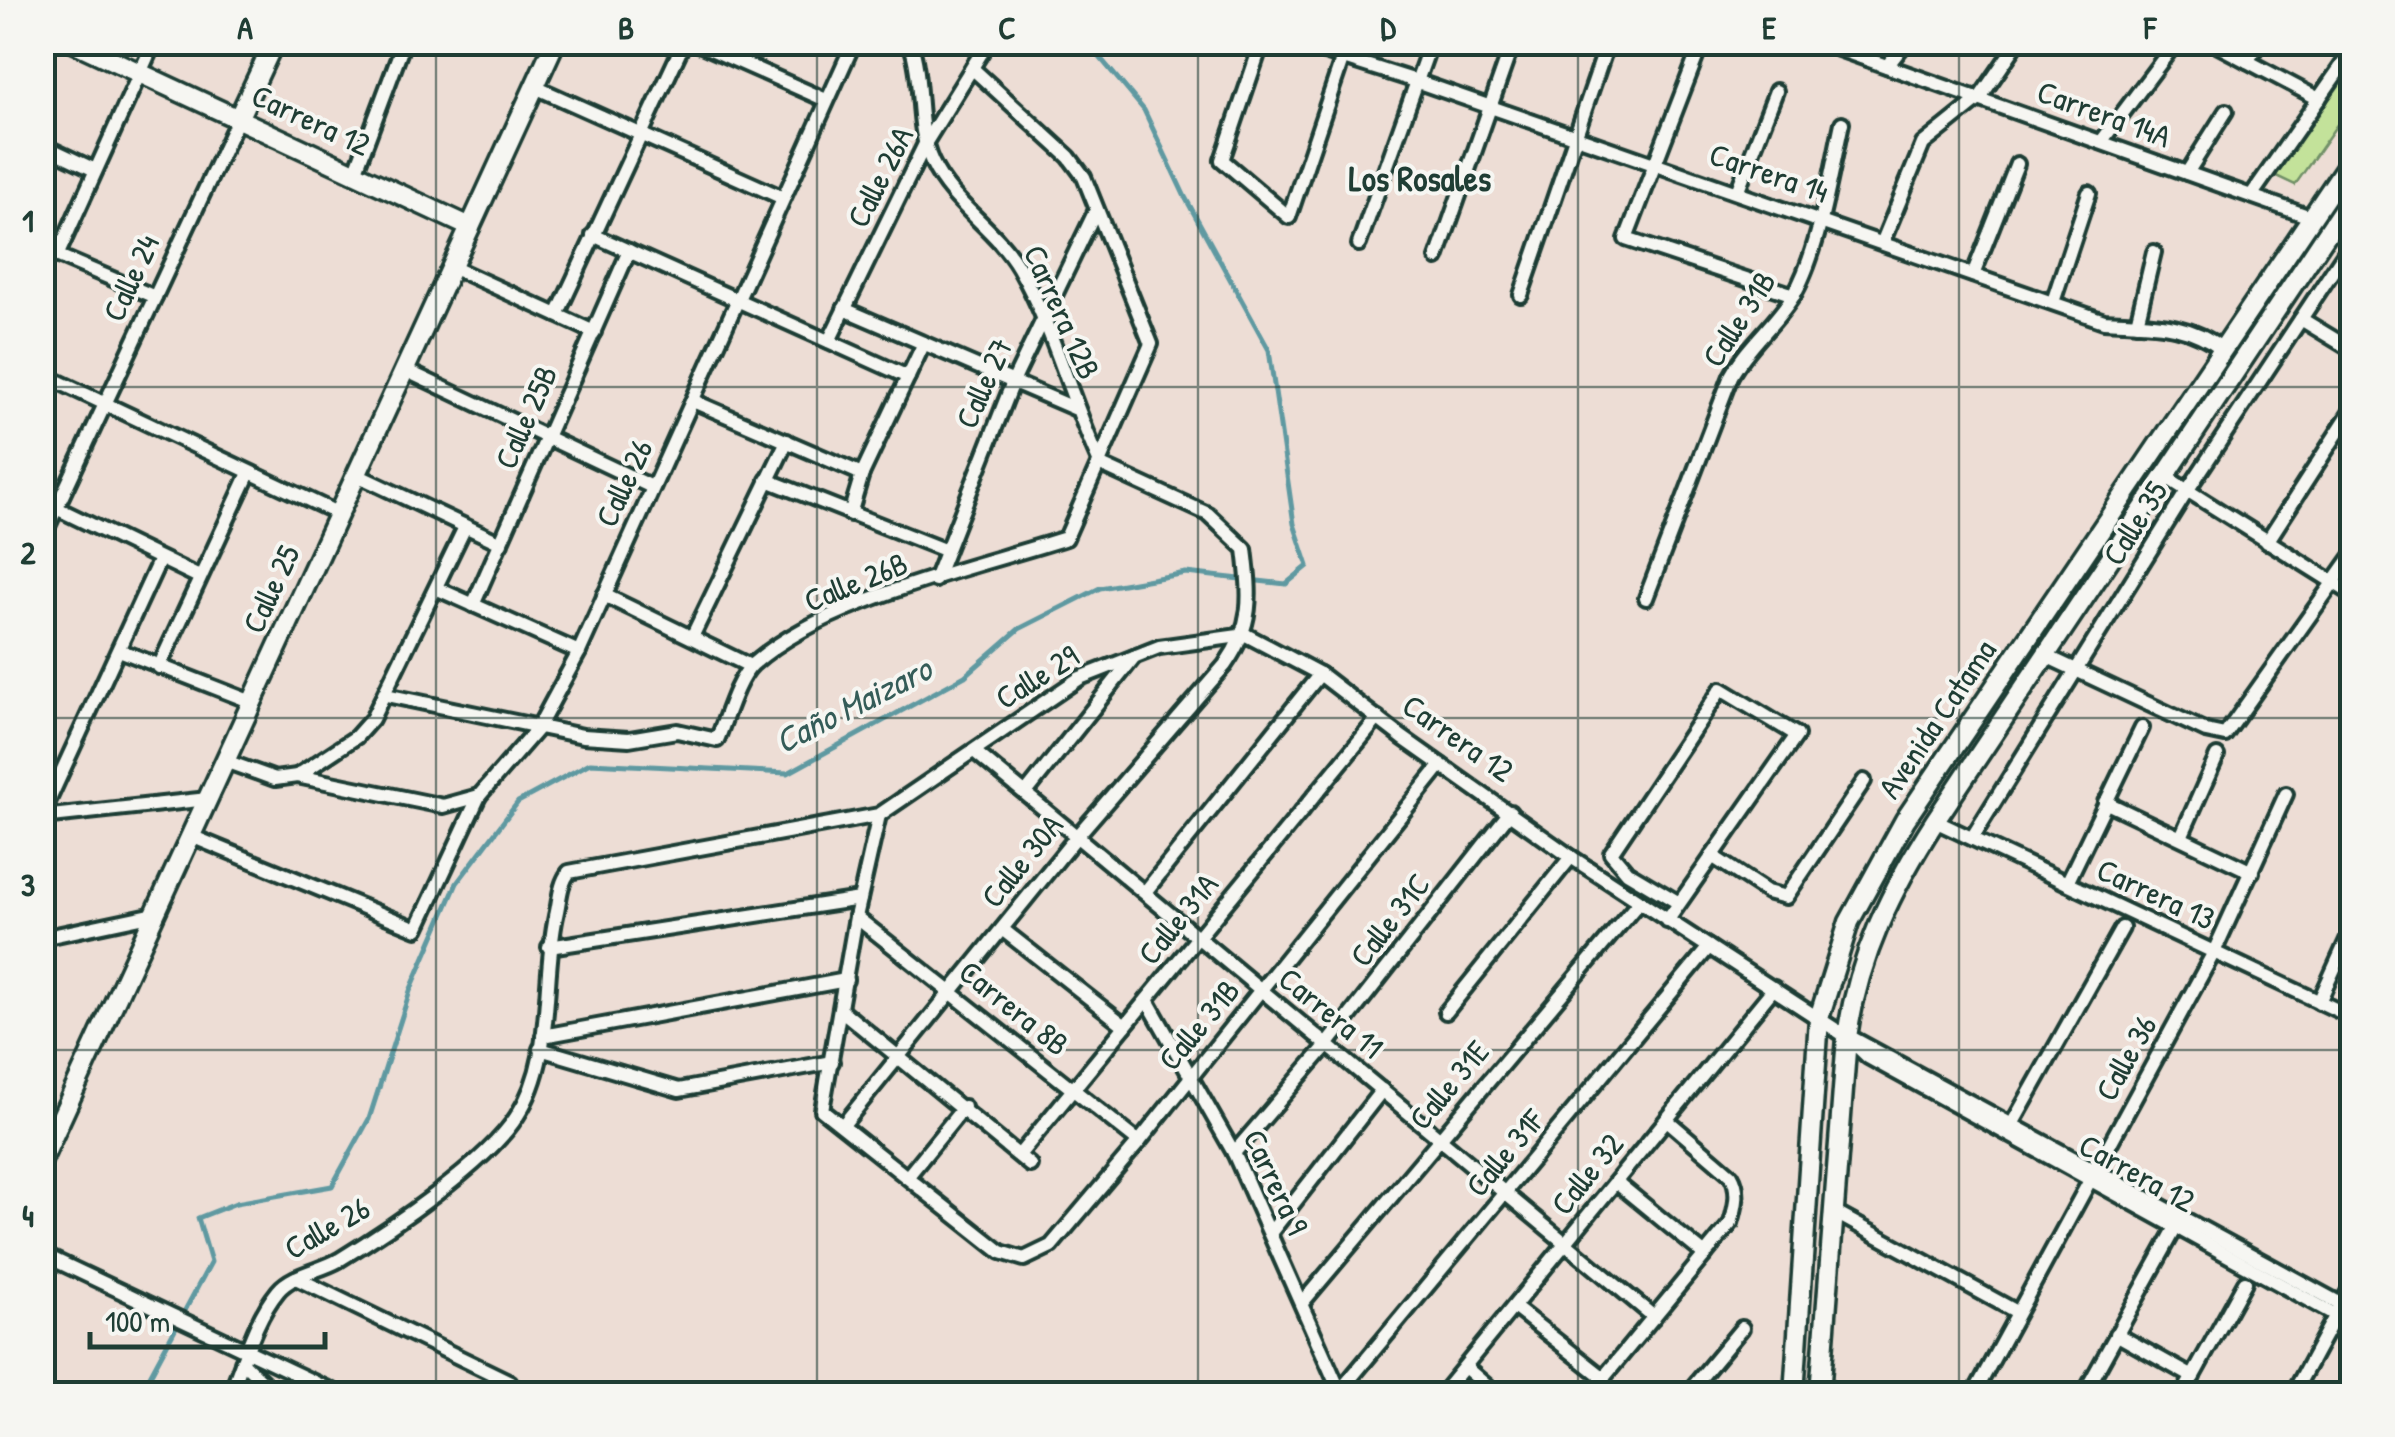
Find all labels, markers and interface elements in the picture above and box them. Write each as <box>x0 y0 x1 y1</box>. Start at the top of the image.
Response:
text: A <box>237 6 253 49</box>
text: B <box>618 6 634 49</box>
text: C <box>998 6 1016 49</box>
text: D <box>1380 6 1396 49</box>
text: E <box>1762 6 1777 49</box>
text: F <box>2143 6 2158 49</box>
street label: Carrera 14A <box>2032 70 2177 158</box>
street label: Carrera 12 <box>245 73 378 166</box>
street label: Calle 26A <box>836 119 923 234</box>
street label: Carrera 14 <box>1704 132 1834 213</box>
district label: Los Rosales <box>1349 155 1492 202</box>
text: 1 <box>22 199 34 242</box>
street label: Calle 24 <box>92 227 169 328</box>
street label: Carrera 12B <box>1014 238 1111 386</box>
street label: Calle 31B <box>1692 263 1786 375</box>
street label: Calle 27 <box>945 331 1022 435</box>
street label: Calle 25B <box>484 358 567 475</box>
street label: Calle 26 <box>585 432 662 533</box>
street label: Calle 35 <box>2092 472 2177 573</box>
text: 2 <box>21 531 37 574</box>
street label: Calle 25 <box>232 538 310 640</box>
street label: Calle 26B <box>798 541 914 622</box>
street label: Avenida Catama <box>1868 631 2006 807</box>
street label: Calle 29 <box>987 634 1087 719</box>
water label: Caño Maizaro <box>767 644 942 764</box>
street label: Carrera 12 <box>1394 684 1522 791</box>
street label: Calle 30A <box>971 805 1073 916</box>
street label: Carrera 13 <box>2090 848 2222 940</box>
text: 3 <box>21 863 35 906</box>
street label: Calle 31A <box>1128 864 1228 973</box>
street label: Calle 31C <box>1340 864 1440 975</box>
street label: Carrera 8B <box>950 950 1078 1065</box>
street label: Carrera 11 <box>1270 957 1393 1068</box>
street label: Calle 31B <box>1148 970 1249 1079</box>
street label: Calle 36 <box>2085 1008 2166 1108</box>
street label: Calle 31E <box>1399 1031 1499 1138</box>
street label: Calle 31F <box>1455 1099 1554 1206</box>
street label: Carrera 9 <box>1233 1122 1319 1241</box>
street label: Carrera 12 <box>2072 1123 2203 1222</box>
street label: Calle 32 <box>1541 1124 1633 1223</box>
street label: Calle 26 <box>276 1186 377 1269</box>
text: 4 <box>22 1194 34 1237</box>
scale bar <box>90 1287 325 1349</box>
text: 100 m <box>105 1301 170 1341</box>

